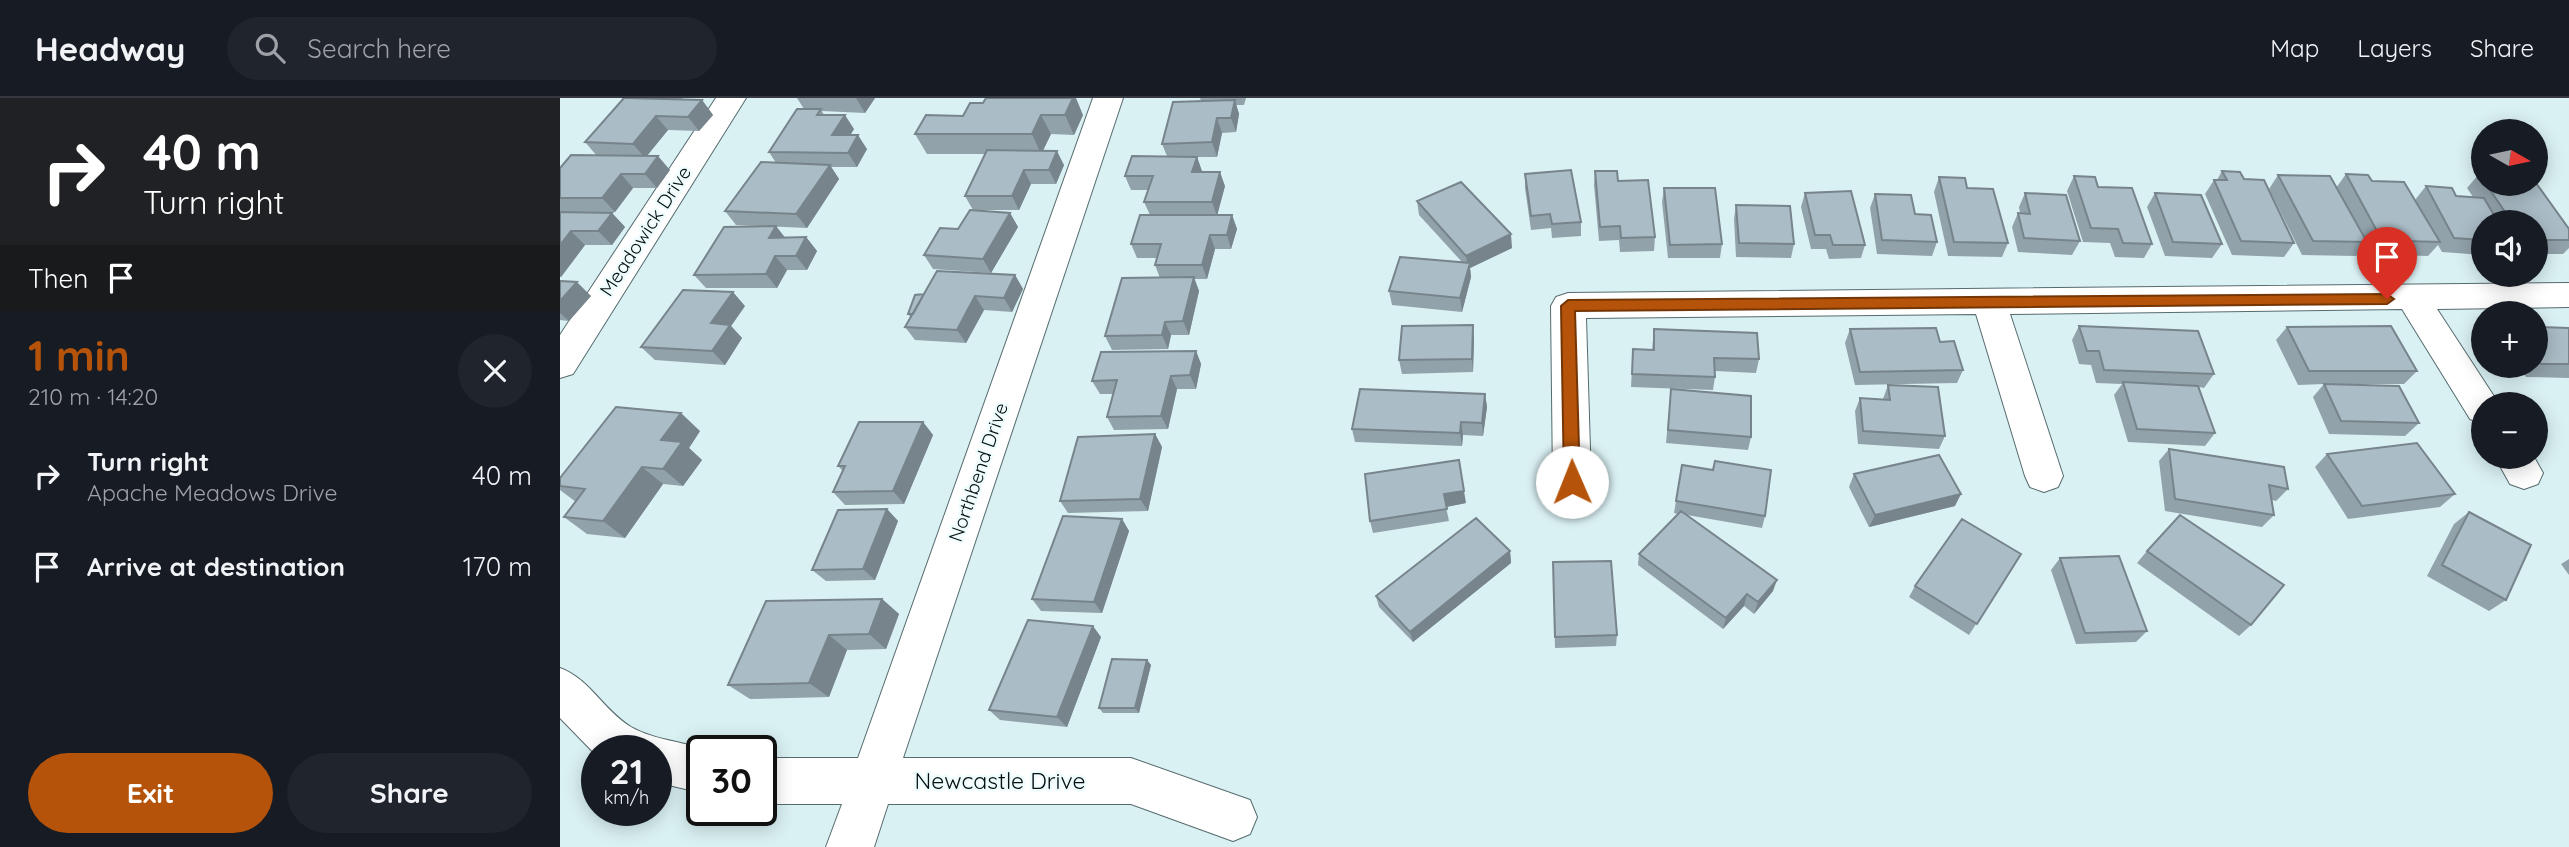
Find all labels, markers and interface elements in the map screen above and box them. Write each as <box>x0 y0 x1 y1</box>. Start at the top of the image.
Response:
search box <box>227 17 717 80</box>
text: Headway <box>35 28 185 69</box>
icon: search <box>251 29 289 67</box>
text: Search here <box>307 32 451 65</box>
text: Map <box>2270 33 2319 63</box>
text: Layers <box>2357 33 2432 63</box>
text: Share <box>2470 33 2534 63</box>
north arrow <box>2471 119 2548 196</box>
map controls <box>2471 119 2548 469</box>
text: 40 m <box>143 121 261 182</box>
icon: right <box>28 126 119 217</box>
street label: Meadowick Drive <box>594 161 696 301</box>
text: Turn right <box>143 182 284 222</box>
button: sound <box>2471 210 2548 287</box>
pin <box>2357 227 2417 299</box>
icon: arrive <box>2368 238 2406 276</box>
icon: arrive <box>102 259 140 297</box>
text: Then <box>28 262 88 295</box>
button: + <box>2471 301 2548 378</box>
text: 1 min <box>28 329 130 382</box>
button: close <box>458 334 532 408</box>
text: 210 m · 14:20 <box>28 382 158 411</box>
button: − <box>2471 392 2548 469</box>
street label: Northbend Drive <box>943 399 1013 545</box>
text: Turn right <box>87 445 209 478</box>
position arrow <box>1535 445 1609 519</box>
icon: right <box>28 457 66 495</box>
text: 40 m <box>472 459 532 492</box>
text: Apache Meadows Drive <box>87 478 338 507</box>
icon: arrive <box>28 548 66 586</box>
text: Arrive at destination <box>87 550 345 583</box>
text: 170 m <box>463 550 532 583</box>
speed limit sign: 30 <box>686 735 777 826</box>
text: 21 <box>610 749 643 793</box>
button: Exit <box>28 753 273 833</box>
button: Share <box>287 753 532 833</box>
street label: Newcastle Drive <box>914 766 1086 795</box>
text: km/h <box>604 786 649 809</box>

